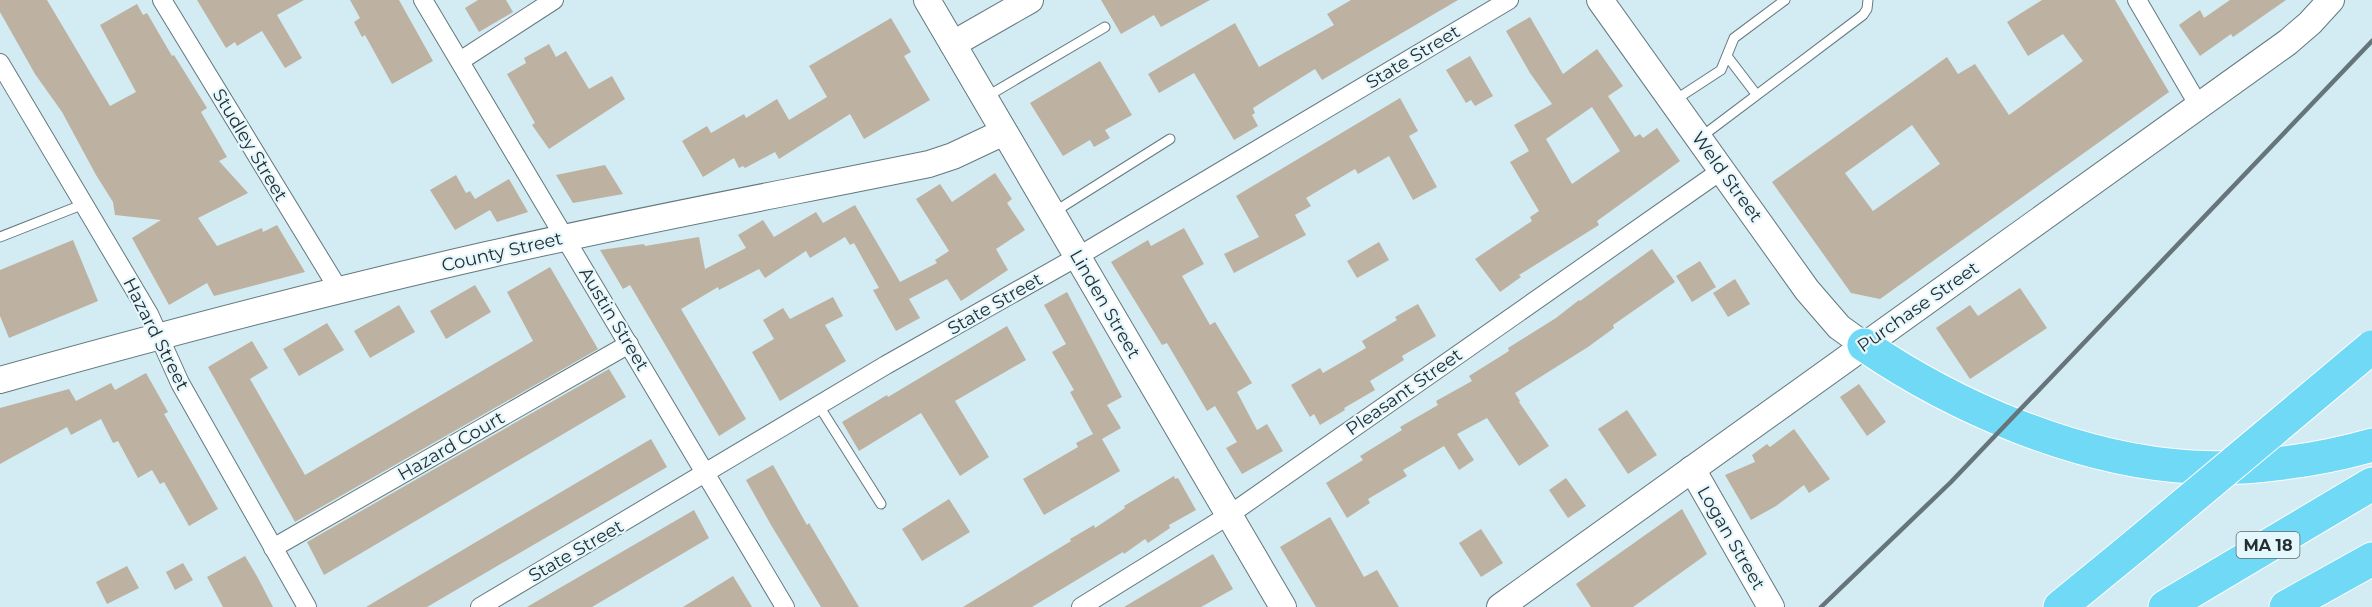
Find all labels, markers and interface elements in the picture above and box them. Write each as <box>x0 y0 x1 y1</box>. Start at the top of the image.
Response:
street label: State Street <box>1362 20 1464 94</box>
street label: Studley Street <box>208 85 292 205</box>
street label: Weld Street <box>1687 128 1767 226</box>
street label: County Street <box>439 227 565 277</box>
street label: Linden Street <box>1065 246 1145 362</box>
street label: Purchase Street <box>1853 257 1983 357</box>
street label: Austin Street <box>574 263 654 375</box>
street label: State Street <box>944 268 1046 340</box>
street label: Hazard Street <box>118 274 194 394</box>
street label: Pleasant Street <box>1342 344 1466 440</box>
street label: Hazard Court <box>394 407 508 485</box>
street label: Logan Street <box>1692 482 1770 594</box>
street label: State Street <box>525 515 627 587</box>
road number: MA 18 <box>2236 532 2300 558</box>

